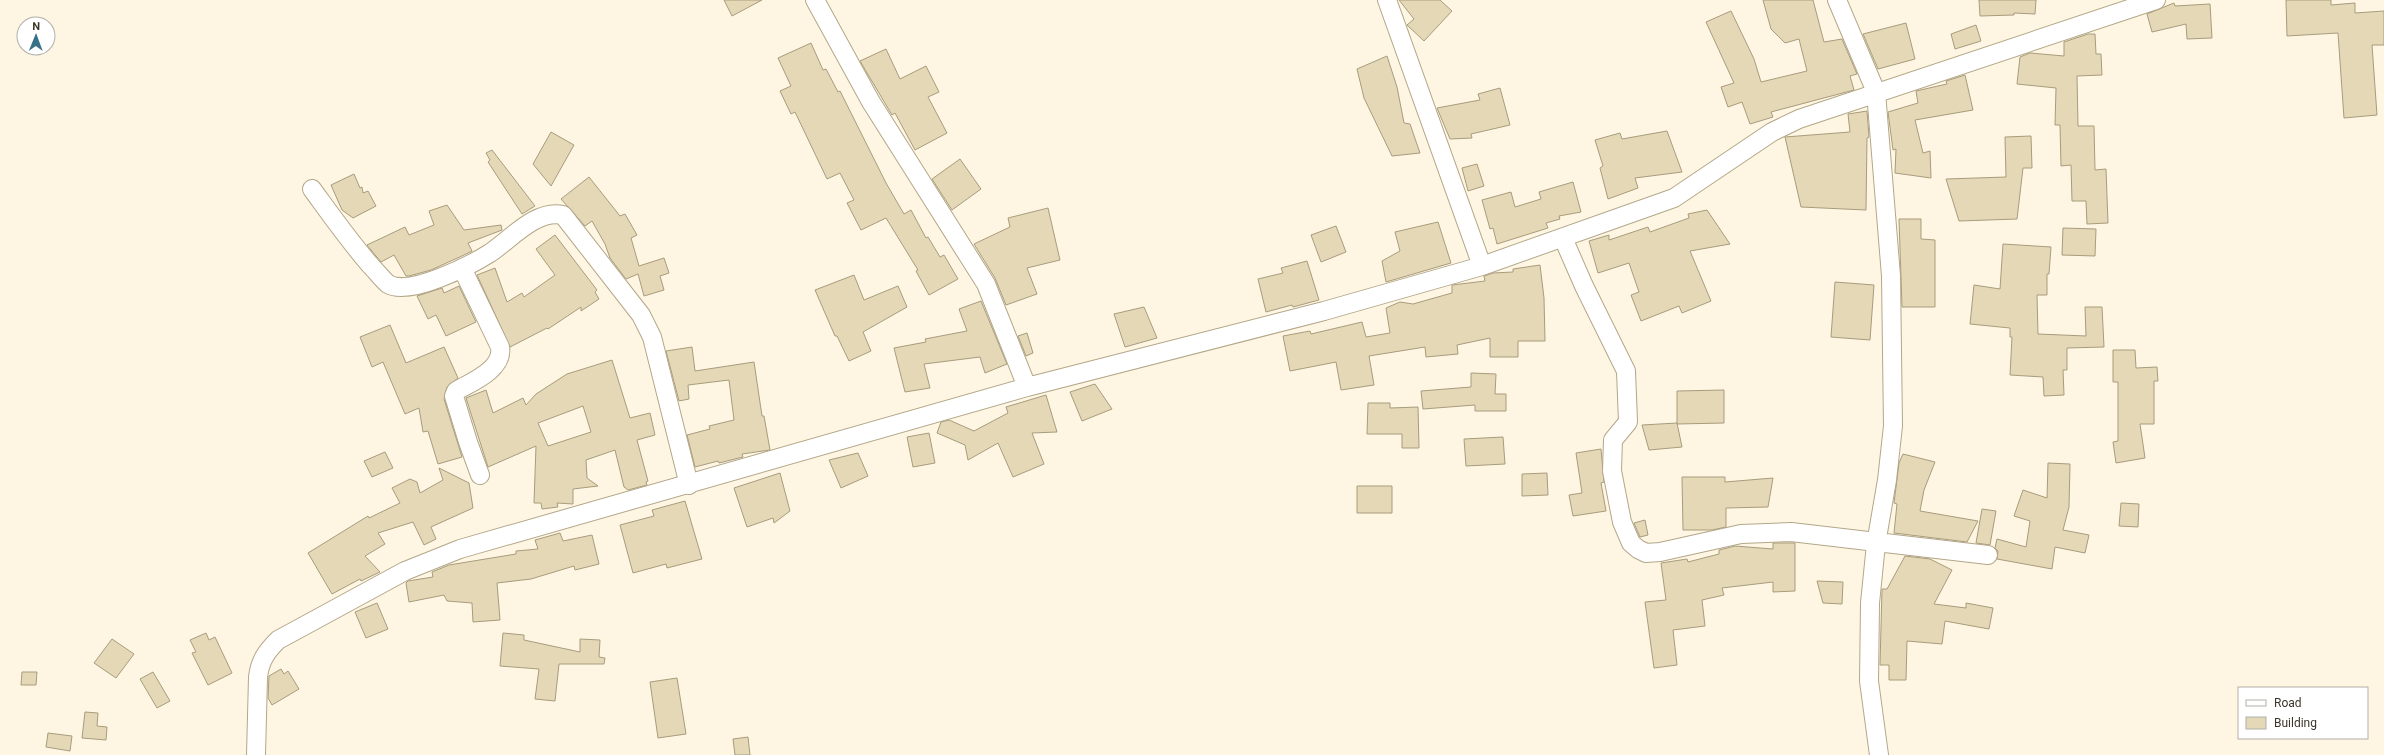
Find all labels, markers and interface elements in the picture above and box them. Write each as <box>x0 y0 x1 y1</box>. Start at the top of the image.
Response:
north arrow <box>16 16 56 56</box>
text: N <box>32 20 40 33</box>
legend <box>2238 687 2368 739</box>
text: Road <box>2274 696 2302 710</box>
text: Building <box>2274 716 2317 730</box>

